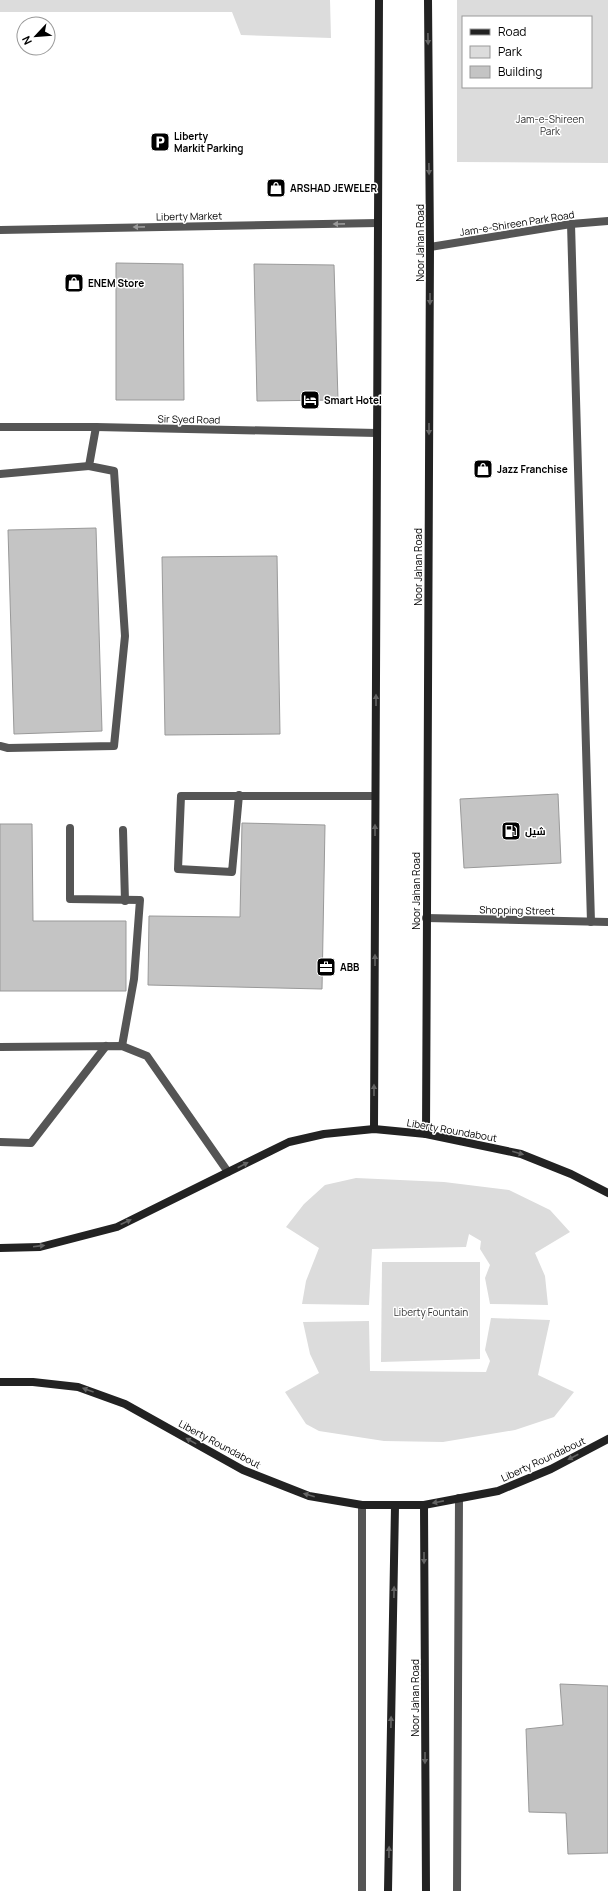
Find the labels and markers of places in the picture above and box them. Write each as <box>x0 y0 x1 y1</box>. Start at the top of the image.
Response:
place label: Liberty Markit Parking <box>174 129 243 155</box>
parking icon: Liberty Markit Parking <box>149 131 171 153</box>
shop icon: ARSHAD JEWELER <box>265 177 287 199</box>
place label: ARSHAD JEWELER <box>290 181 377 195</box>
shop icon: ENEM Store <box>63 272 85 294</box>
place label: ENEM Store <box>88 276 144 290</box>
hotel icon: Smart Hotel <box>299 389 321 411</box>
place label: Smart Hotel <box>324 393 382 407</box>
shop icon: Jazz Franchise <box>472 458 494 480</box>
place label: Jazz Franchise <box>497 462 568 476</box>
fuel station icon: شیل <box>500 820 522 842</box>
place label: شیل <box>525 824 546 838</box>
office icon: ABB <box>315 956 337 978</box>
place label: ABB <box>340 960 360 974</box>

